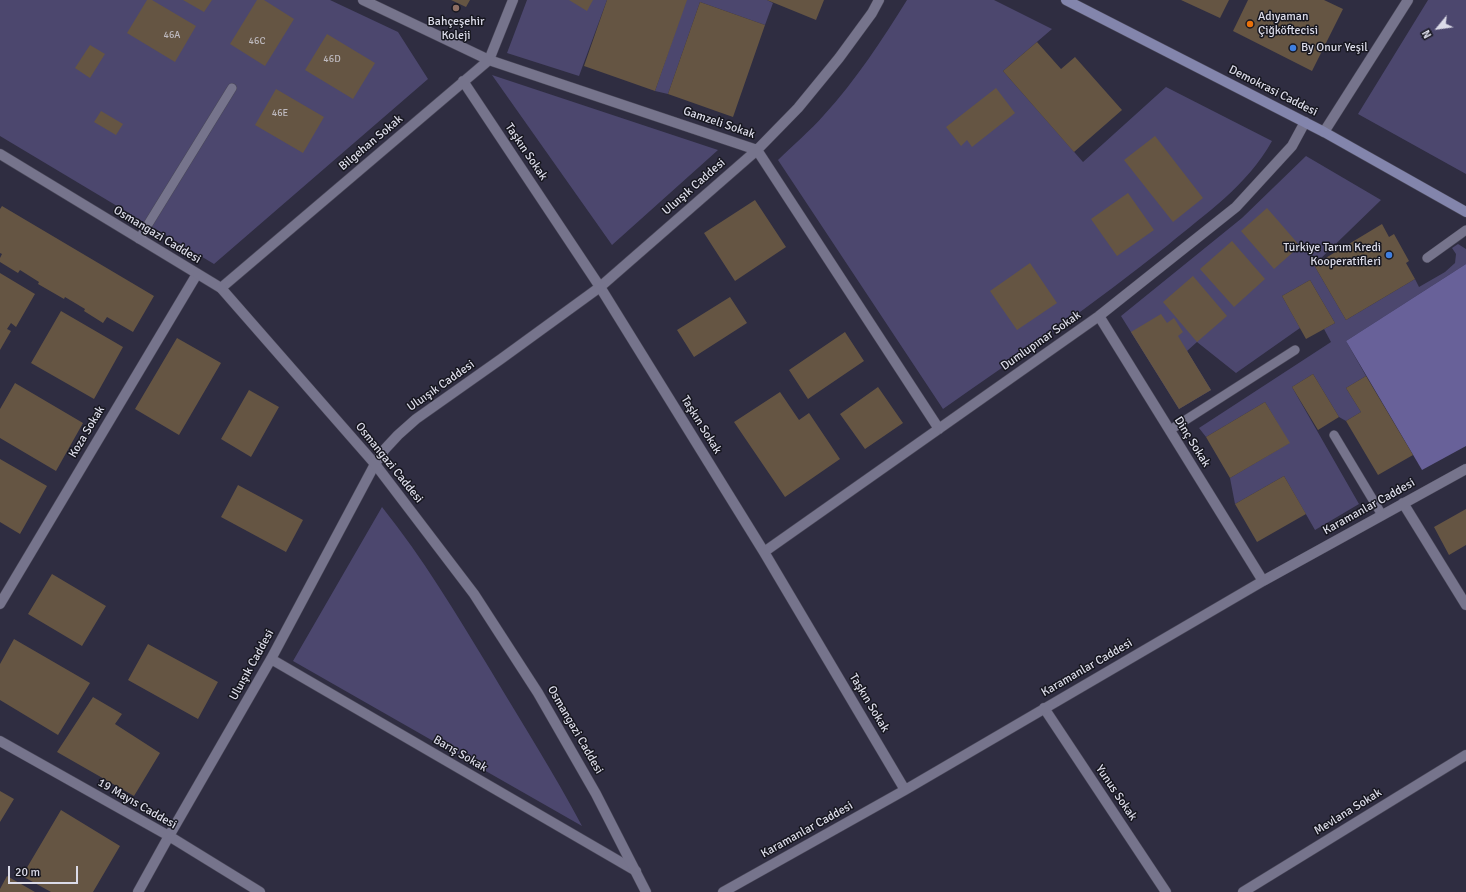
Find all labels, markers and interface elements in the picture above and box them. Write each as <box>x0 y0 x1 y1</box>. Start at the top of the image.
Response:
marker: Bahçeşehir Koleji <box>451 3 461 13</box>
north arrow <box>1418 8 1458 48</box>
place label: Adıyaman Çiğköftecisi <box>1258 10 1318 38</box>
place label: Bahçeşehir Koleji <box>428 15 484 43</box>
marker: Adıyaman Çiğköftecisi <box>1245 19 1255 29</box>
text: N <box>1420 28 1435 41</box>
house number: 46A <box>164 29 180 41</box>
house number: 46C <box>249 35 265 47</box>
place label: By Onur Yeşil <box>1301 41 1368 55</box>
marker: By Onur Yeşil <box>1288 43 1298 53</box>
house number: 46D <box>323 53 341 65</box>
street label: Demokrasi Caddesi <box>1226 62 1320 120</box>
street label: Gamzeli Sokak <box>681 104 757 142</box>
house number: 46E <box>272 107 288 119</box>
street label: Bilgehan Sokak <box>336 112 406 174</box>
street label: Taşkın Sokak <box>502 121 550 183</box>
street label: Uluışık Caddesi <box>660 156 728 218</box>
street label: Osmangazi Caddesi <box>111 203 203 267</box>
place label: Türkiye Tarım Kredi Kooperatifleri <box>1283 241 1381 269</box>
marker: Türkiye Tarım Kredi Kooperatifleri <box>1384 250 1394 260</box>
street label: Dumlupınar Sokak <box>998 308 1084 374</box>
street label: Uluışık Caddesi <box>405 357 477 415</box>
street label: Taşkın Sokak <box>677 393 725 457</box>
street label: Koza Sokak <box>66 403 108 461</box>
street label: Dinç Sokak <box>1171 414 1213 470</box>
street label: Osmangazi Caddesi <box>352 420 426 506</box>
street label: Karamanlar Caddesi <box>1320 476 1418 538</box>
street label: Uluışık Caddesi <box>227 627 277 703</box>
street label: Karamanlar Caddesi <box>1039 636 1135 700</box>
street label: Taşkın Sokak <box>846 671 892 735</box>
street label: Osmangazi Caddesi <box>544 683 606 777</box>
street label: Barış Sokak <box>430 733 490 775</box>
street label: Yunus Sokak <box>1092 762 1140 824</box>
street label: 19 Mayıs Caddesi <box>95 776 179 832</box>
street label: Mevlana Sokak <box>1312 786 1384 838</box>
street label: Karamanlar Caddesi <box>758 799 856 861</box>
scale bar <box>10 858 80 884</box>
text: 20 m <box>15 865 40 880</box>

